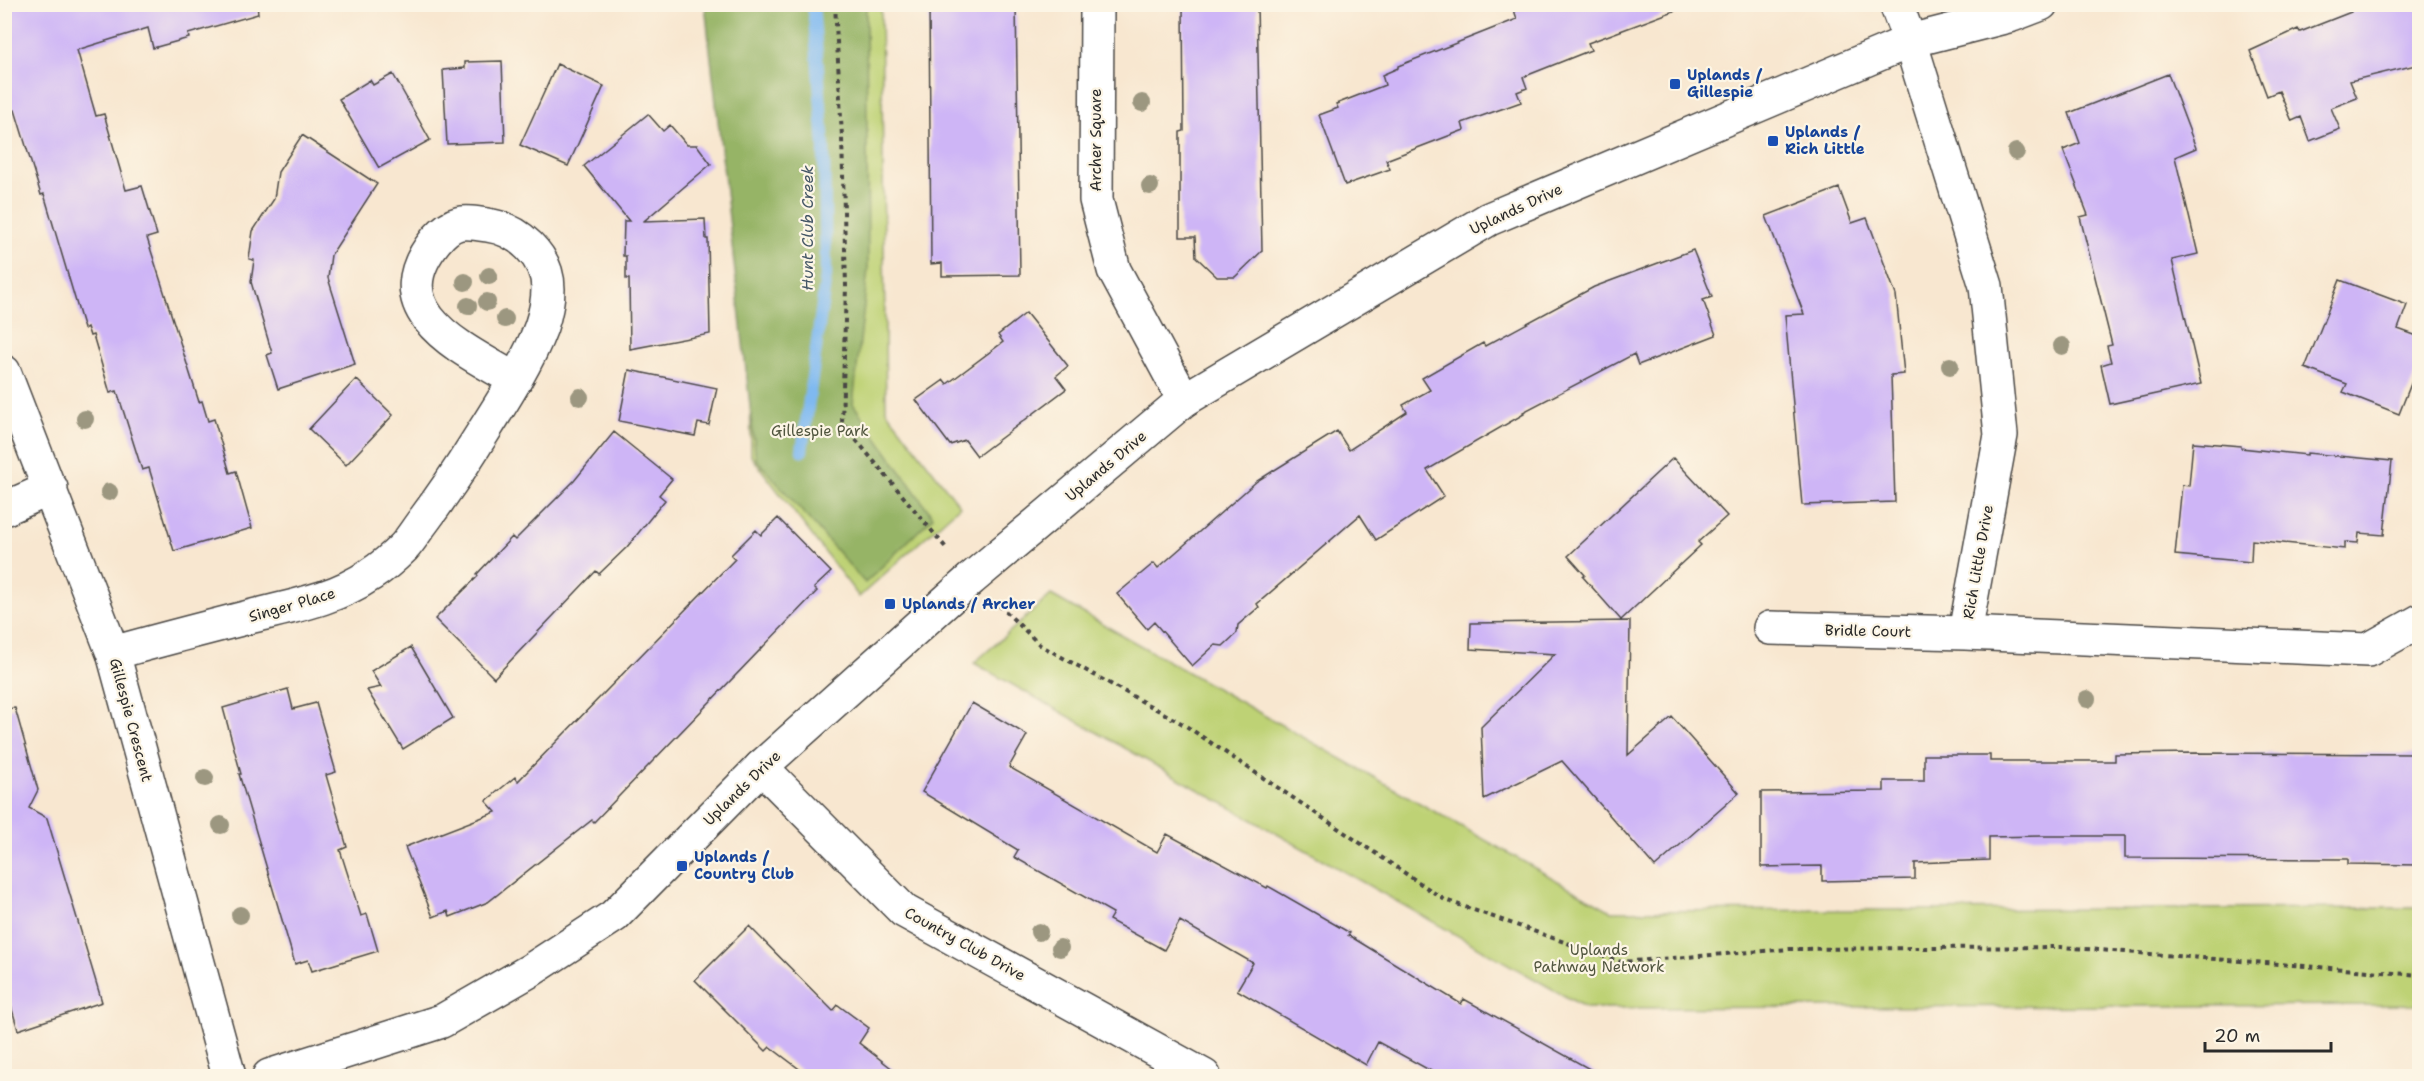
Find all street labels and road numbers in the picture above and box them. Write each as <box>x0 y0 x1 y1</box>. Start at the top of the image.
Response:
street label: Archer Square <box>1086 88 1106 192</box>
street label: Uplands Drive <box>1466 179 1566 239</box>
street label: Uplands Drive <box>1061 426 1151 506</box>
street label: Rich Little Drive <box>1958 503 1998 621</box>
street label: Singer Place <box>246 583 338 627</box>
street label: Bridle Court <box>1825 620 1911 642</box>
street label: Gillespie Crescent <box>105 656 157 784</box>
street label: Uplands Drive <box>699 746 785 830</box>
street label: Country Club Drive <box>901 903 1029 985</box>

